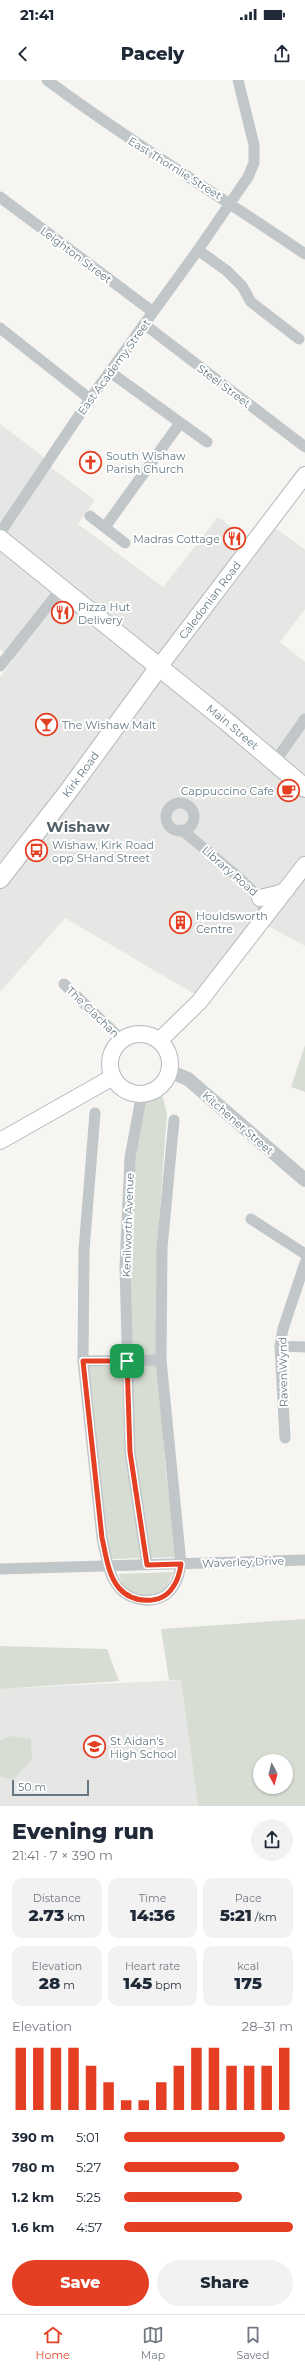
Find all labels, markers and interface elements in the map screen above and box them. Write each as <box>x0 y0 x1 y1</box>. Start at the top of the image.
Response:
text: 21:41 <box>20 5 55 24</box>
icon: back <box>12 43 34 65</box>
text: Pacely <box>121 43 184 65</box>
icon: share <box>271 43 293 65</box>
street label: East Thornlie Street <box>126 134 225 203</box>
street label: Leighton Street <box>38 224 115 287</box>
street label: East Academy Street <box>75 316 154 417</box>
street label: Steel Street <box>194 361 254 411</box>
church icon: South Wishaw Parish Church <box>77 449 103 475</box>
place label: South Wishaw Parish Church <box>106 449 186 476</box>
restaurant icon: Madras Cottage <box>222 526 248 552</box>
place label: Madras Cottage <box>133 532 220 546</box>
street label: Caledonian Road <box>176 558 244 642</box>
restaurant icon: Pizza Hut Delivery <box>50 600 76 626</box>
place label: Pizza Hut Delivery <box>78 600 131 627</box>
street label: Main Street <box>204 701 262 753</box>
bar icon: The Wishaw Malt <box>34 712 60 738</box>
place label: The Wishaw Malt <box>62 718 157 732</box>
street label: Kirk Road <box>59 749 102 800</box>
cafe icon: Cappuccino Cafe <box>276 778 302 804</box>
place label: Cappuccino Cafe <box>181 784 274 798</box>
district label: Wishaw <box>46 817 111 836</box>
bus stop icon: Wishaw, Kirk Road opp SHand Street <box>24 838 50 864</box>
place label: Wishaw, Kirk Road opp SHand Street <box>52 838 154 865</box>
street label: Library Road <box>199 843 261 899</box>
building icon: Houldsworth Centre <box>167 909 193 935</box>
place label: Houldsworth Centre <box>196 909 268 936</box>
street label: The Clachan <box>64 983 122 1041</box>
street label: Kitchener Street <box>200 1088 277 1158</box>
street label: Kenilworth Avenue <box>119 1172 137 1278</box>
street label: Raven Wynd <box>275 1337 291 1407</box>
pin <box>110 1344 144 1378</box>
icon: arrive <box>116 1350 138 1372</box>
street label: Waverley Drive <box>202 1554 285 1570</box>
school or university icon: St Aidan's High School <box>82 1734 108 1760</box>
place label: St Aidan's High School <box>110 1734 177 1761</box>
north arrow <box>253 1754 293 1794</box>
map controls <box>253 1754 293 1794</box>
scale bar <box>12 1778 89 1797</box>
text: 50 m <box>18 1780 46 1794</box>
text: Evening run <box>12 1818 154 1845</box>
button: share <box>251 1819 293 1861</box>
text: 21:41 · 7 × 390 m <box>12 1847 113 1863</box>
text: Distance <box>33 1891 81 1905</box>
text: Time <box>139 1891 166 1905</box>
text: Pace <box>235 1891 262 1905</box>
text: 2.73 <box>28 1905 64 1925</box>
text: 14:36 <box>130 1905 175 1925</box>
text: 5:21 <box>220 1905 252 1925</box>
text: km <box>64 1910 85 1924</box>
text: /km <box>252 1910 277 1924</box>
text: Elevation <box>31 1959 82 1973</box>
text: Heart rate <box>125 1959 180 1973</box>
text: kcal <box>237 1959 259 1973</box>
text: 28 <box>39 1973 60 1993</box>
text: 145 <box>123 1973 152 1993</box>
text: 175 <box>234 1973 262 1993</box>
text: m <box>60 1978 75 1992</box>
text: bpm <box>152 1978 182 1992</box>
text: Elevation <box>12 2018 72 2034</box>
text: 28–31 m <box>242 2018 293 2034</box>
text: 390 m <box>12 2129 54 2145</box>
text: 5:01 <box>76 2129 99 2145</box>
text: 780 m <box>12 2159 55 2175</box>
text: 5:27 <box>76 2159 101 2175</box>
text: 1.2 km <box>12 2189 54 2205</box>
text: 5:25 <box>76 2189 101 2205</box>
text: 1.6 km <box>12 2219 54 2235</box>
text: 4:57 <box>76 2219 102 2235</box>
button: Save <box>12 2260 149 2306</box>
button: Share <box>157 2260 293 2306</box>
tab: Home <box>36 2324 70 2362</box>
tab: Map <box>141 2324 165 2362</box>
tab: Saved <box>236 2324 269 2362</box>

